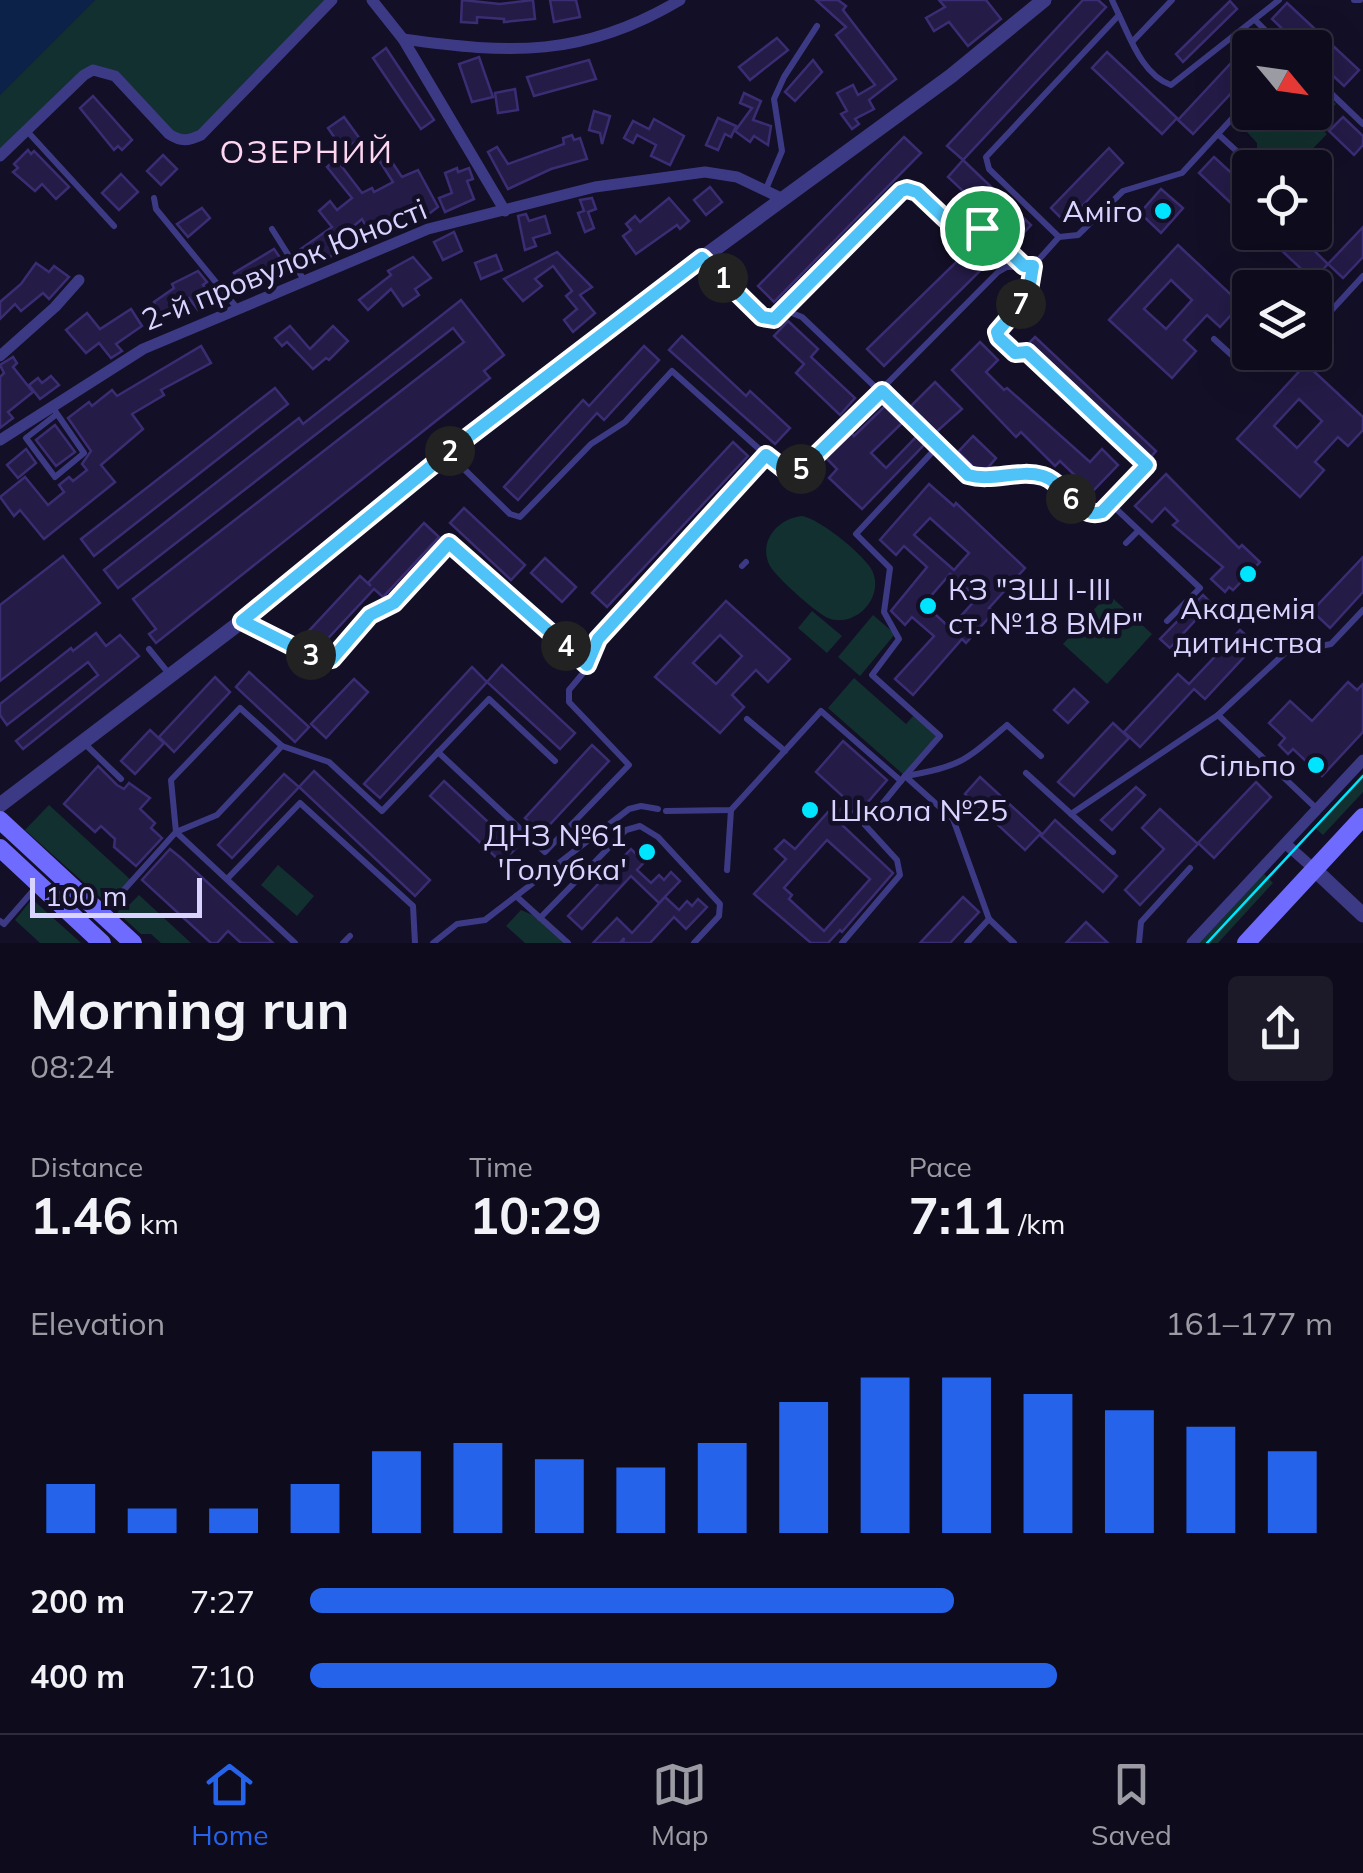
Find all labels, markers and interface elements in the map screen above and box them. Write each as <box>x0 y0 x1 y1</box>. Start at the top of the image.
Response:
north arrow <box>1232 30 1332 130</box>
map controls <box>1232 30 1332 370</box>
district label: ОЗЕРНИЙ <box>219 131 395 171</box>
button: locate <box>1232 150 1332 250</box>
pin <box>940 186 1025 271</box>
street label: 2-й провулок Юності <box>136 189 432 339</box>
place label: Аміго <box>1063 192 1143 230</box>
marker: Аміго <box>1152 200 1174 222</box>
icon: arrive <box>955 201 1010 256</box>
pin: 1 <box>698 253 748 303</box>
text: 1 <box>715 260 731 295</box>
button: layers <box>1232 270 1332 370</box>
pin: 7 <box>996 279 1046 329</box>
text: 7 <box>1013 286 1029 321</box>
pin: 2 <box>425 426 475 476</box>
text: 2 <box>442 433 458 468</box>
pin: 5 <box>776 444 826 494</box>
text: 5 <box>793 451 809 486</box>
pin: 6 <box>1046 474 1096 524</box>
text: 6 <box>1063 481 1079 516</box>
marker: Академія дитинства <box>1237 563 1259 585</box>
place label: КЗ "ЗШ І-ІІІ ст. №18 ВМР" <box>948 570 1143 642</box>
place label: Академія дитинства <box>1173 589 1323 661</box>
marker: КЗ "ЗШ І-ІІІ ст. №18 ВМР" <box>917 595 939 617</box>
pin: 4 <box>541 621 591 671</box>
text: 4 <box>558 628 574 663</box>
pin: 3 <box>286 630 336 680</box>
text: 3 <box>303 637 319 672</box>
place label: Сільпо <box>1199 746 1296 784</box>
marker: Сільпо <box>1305 754 1327 776</box>
place label: Школа №25 <box>830 791 1008 829</box>
marker: Школа №25 <box>799 799 821 821</box>
place label: ДНЗ №61 'Голубка' <box>484 816 627 888</box>
marker: ДНЗ №61 'Голубка' <box>636 841 658 863</box>
scale bar <box>30 873 202 918</box>
text: 100 m <box>45 878 127 913</box>
text: Morning run <box>30 974 350 1043</box>
button: share <box>1228 976 1333 1081</box>
text: 08:24 <box>30 1046 114 1086</box>
text: Distance <box>30 1149 143 1184</box>
text: Time <box>469 1149 533 1184</box>
text: Pace <box>909 1149 972 1184</box>
text: 1.46 <box>30 1184 132 1247</box>
text: 10:29 <box>469 1184 602 1247</box>
text: 7:11 <box>909 1184 1011 1247</box>
text: km <box>132 1206 179 1241</box>
text: /km <box>1011 1206 1065 1241</box>
text: Elevation <box>30 1303 165 1343</box>
text: 161–177 m <box>1165 1303 1333 1343</box>
text: 200 m <box>30 1581 125 1621</box>
text: 7:27 <box>190 1581 255 1621</box>
text: 400 m <box>30 1656 125 1696</box>
text: 7:10 <box>190 1656 255 1696</box>
tab: Home <box>191 1757 268 1852</box>
tab: Map <box>651 1757 709 1852</box>
tab: Saved <box>1091 1757 1172 1852</box>

